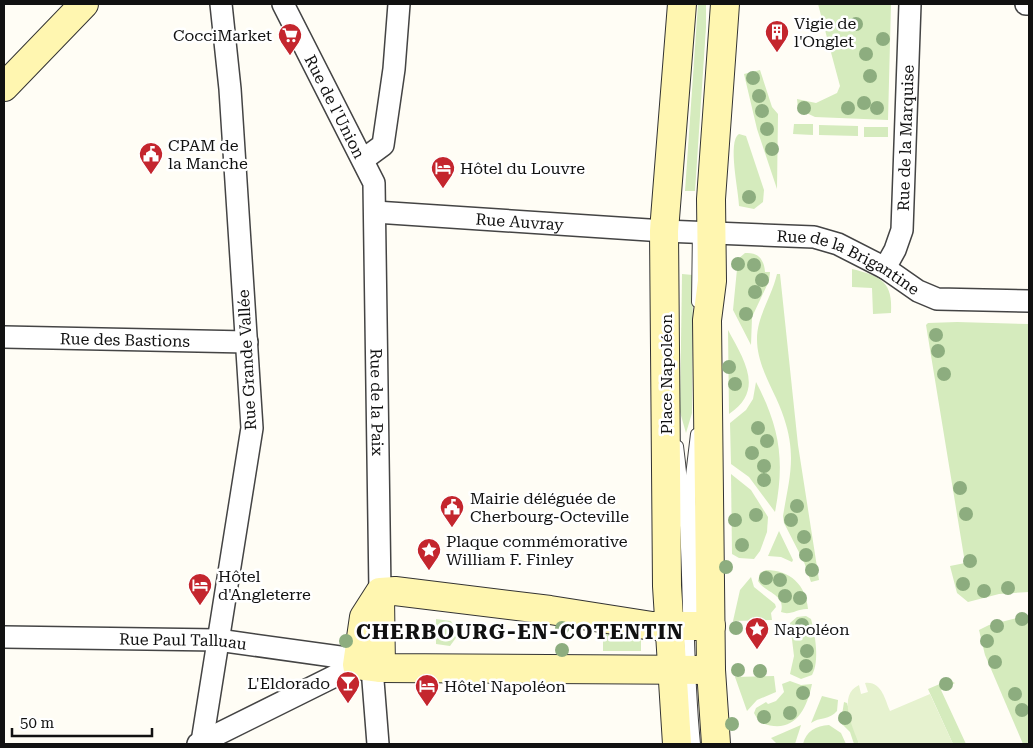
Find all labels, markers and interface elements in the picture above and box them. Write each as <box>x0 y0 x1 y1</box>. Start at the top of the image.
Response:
place label: Vigie de l'Onglet <box>794 14 857 51</box>
building icon: Vigie de l'Onglet <box>764 19 790 53</box>
supermarket icon: CocciMarket <box>277 22 303 56</box>
place label: CocciMarket <box>173 26 272 45</box>
street label: Rue de l'Union <box>301 52 369 162</box>
street label: Rue de la Marquise <box>893 64 917 211</box>
place label: CPAM de la Manche <box>168 136 248 173</box>
public building icon: CPAM de la Manche <box>138 141 164 175</box>
hotel icon: Hôtel du Louvre <box>430 155 456 189</box>
place label: Hôtel du Louvre <box>460 159 585 178</box>
street label: Rue Auvray <box>475 209 565 234</box>
street label: Rue de la Brigantine <box>776 226 923 299</box>
street label: Rue Grande Vallée <box>234 289 260 431</box>
street label: Place Napoléon <box>657 314 676 434</box>
street label: Rue des Bastions <box>60 329 191 350</box>
street label: Rue de la Paix <box>367 348 388 457</box>
place label: Mairie déléguée de Cherbourg-Octeville <box>470 489 629 526</box>
public building icon: Mairie déléguée de Cherbourg-Octeville <box>439 494 465 528</box>
place label: Plaque commémorative William F. Finley <box>446 532 628 569</box>
place icon: Plaque commémorative William F. Finley <box>416 537 442 571</box>
place label: Hôtel d'Angleterre <box>218 567 311 604</box>
hotel icon: Hôtel d'Angleterre <box>187 572 213 606</box>
place icon: Napoléon <box>744 616 770 650</box>
district label: CHERBOURG-EN-COTENTIN <box>356 620 684 644</box>
place label: Napoléon <box>774 620 849 639</box>
street label: Rue Paul Talluau <box>119 629 248 653</box>
bar icon: L'Eldorado <box>335 670 361 704</box>
hotel icon: Hôtel Napoléon <box>414 673 440 707</box>
place label: L'Eldorado <box>247 674 330 693</box>
place label: Hôtel Napoléon <box>444 677 566 696</box>
scale bar <box>12 706 152 738</box>
text: 50 m <box>20 714 55 732</box>

